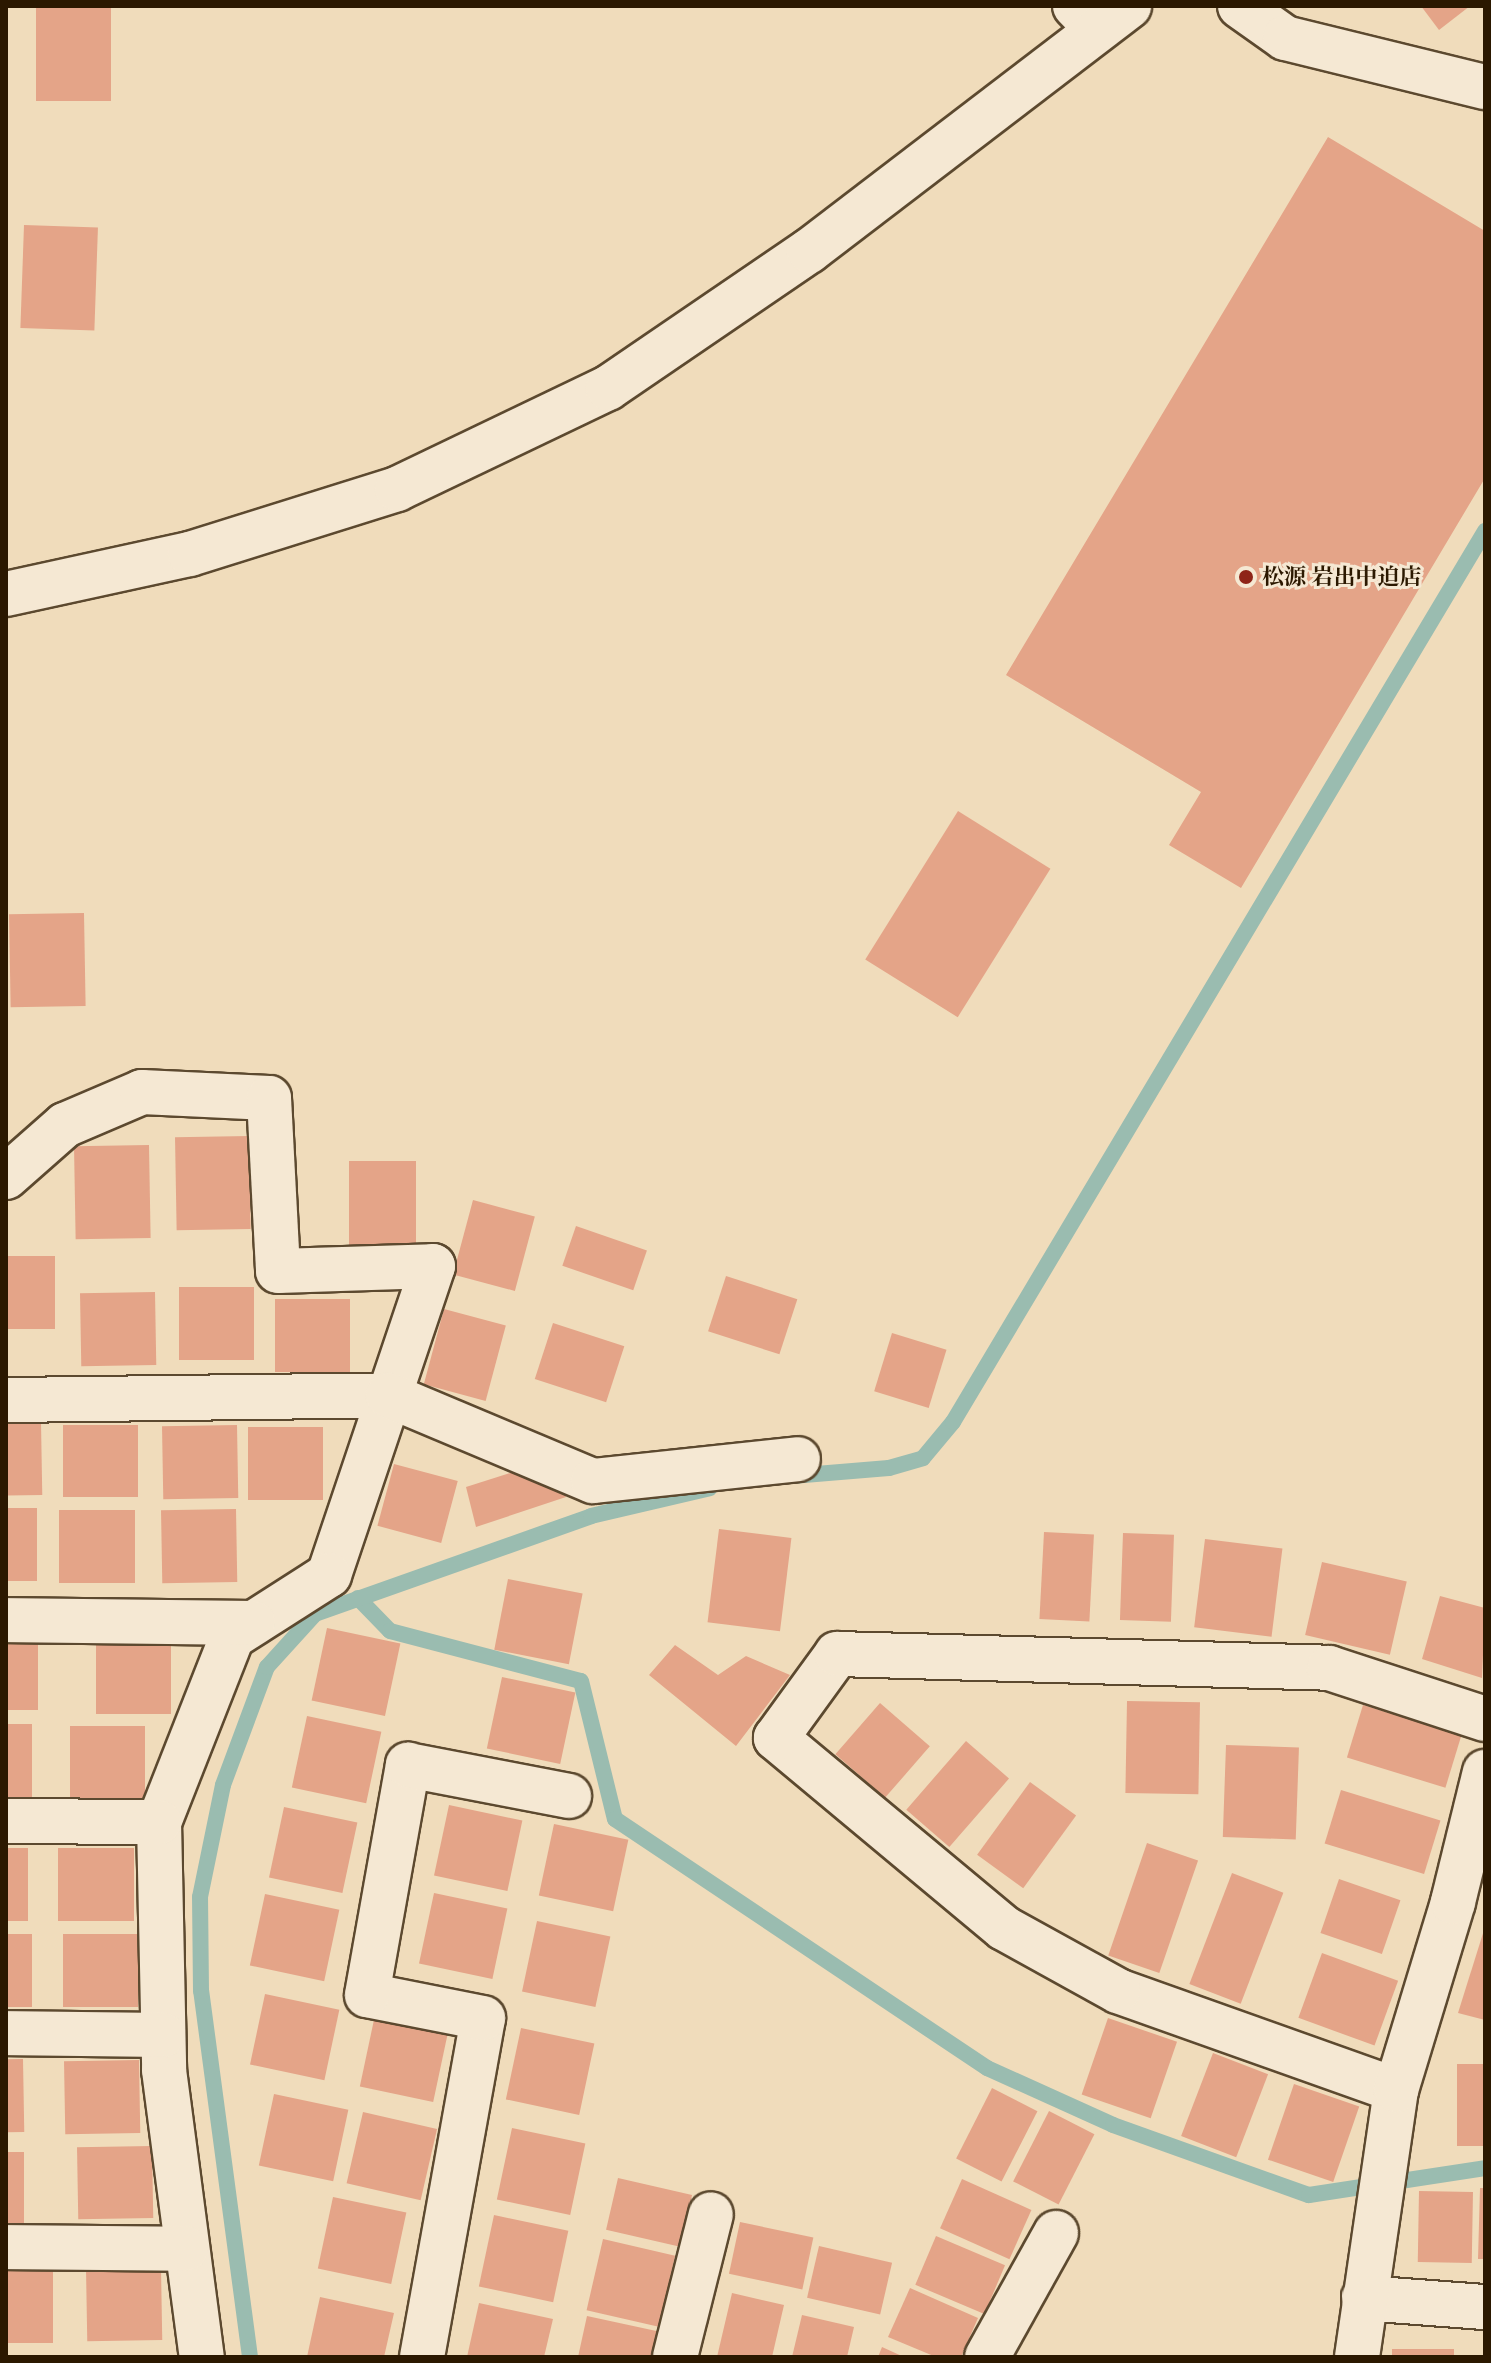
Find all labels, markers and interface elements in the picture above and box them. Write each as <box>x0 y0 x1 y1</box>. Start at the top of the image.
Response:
place label: 松源 岩出中迫店 <box>1262 564 1422 590</box>
marker: 松源 岩出中迫店 <box>1237 568 1255 586</box>

